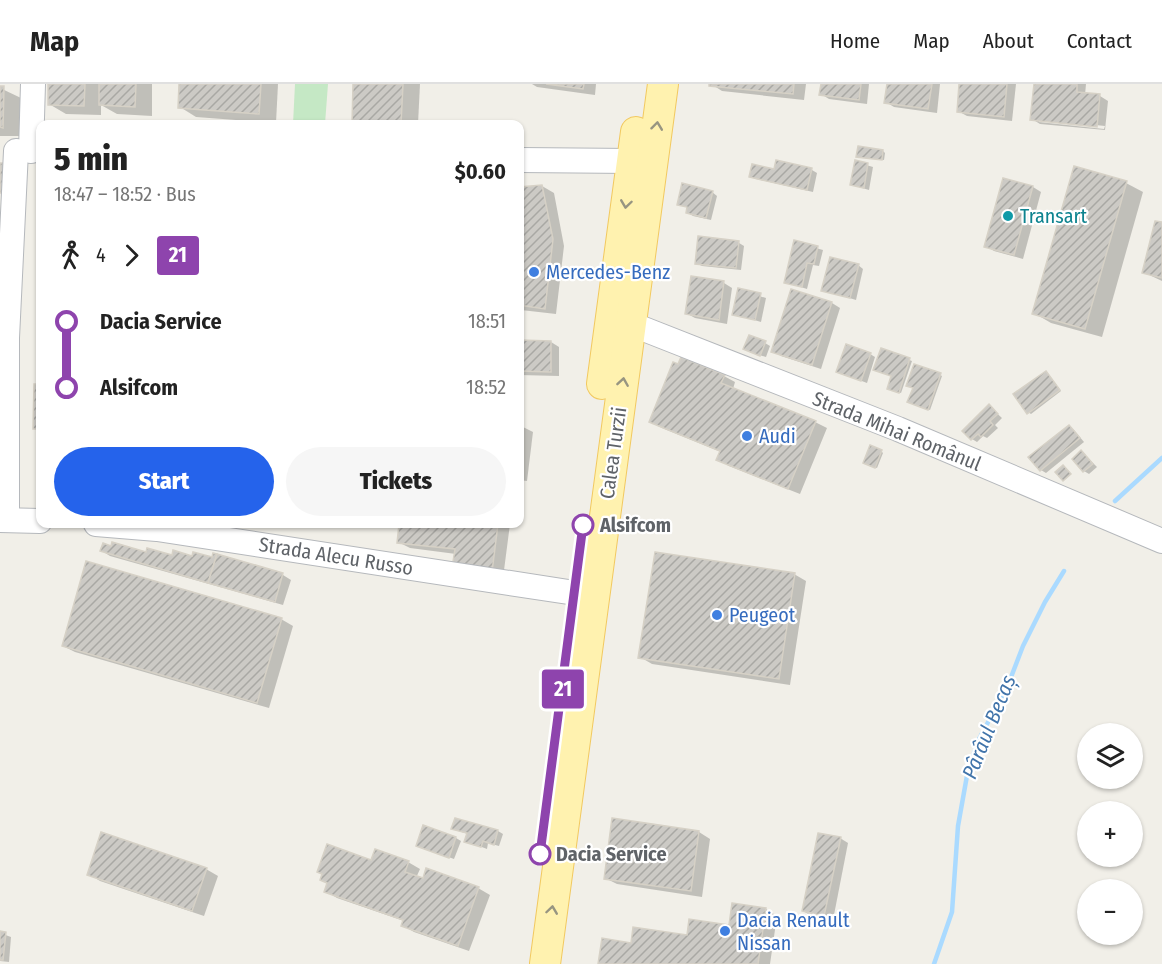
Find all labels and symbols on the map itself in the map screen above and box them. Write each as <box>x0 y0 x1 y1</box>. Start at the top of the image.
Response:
one-way arrow <box>651 122 663 131</box>
one-way arrow <box>621 200 633 209</box>
place label: Transart <box>1020 204 1088 228</box>
marker: Transart <box>1001 209 1015 223</box>
place label: Mercedes-Benz <box>546 260 670 284</box>
marker: Mercedes-Benz <box>527 265 541 279</box>
one-way arrow <box>616 377 628 386</box>
street label: Strada Mihai Românul <box>809 386 985 476</box>
street label: Calea Turzii <box>595 405 631 501</box>
place label: Audi <box>759 424 796 448</box>
marker: Audi <box>740 429 754 443</box>
place label: Alsifcom <box>599 513 671 537</box>
marker: Alsifcom <box>572 514 594 536</box>
street label: Strada Alecu Russo <box>257 532 415 580</box>
place label: Peugeot <box>729 603 796 627</box>
marker: Peugeot <box>710 608 724 622</box>
line badge: 21 <box>536 670 590 708</box>
water label: Pârâul Becaș <box>956 671 1022 783</box>
place label: Dacia Service <box>556 842 667 866</box>
marker: Dacia Service <box>529 843 551 865</box>
one-way arrow <box>546 905 558 915</box>
place label: Dacia Renault Nissan <box>737 908 850 955</box>
marker: Dacia Renault Nissan <box>718 924 732 938</box>

